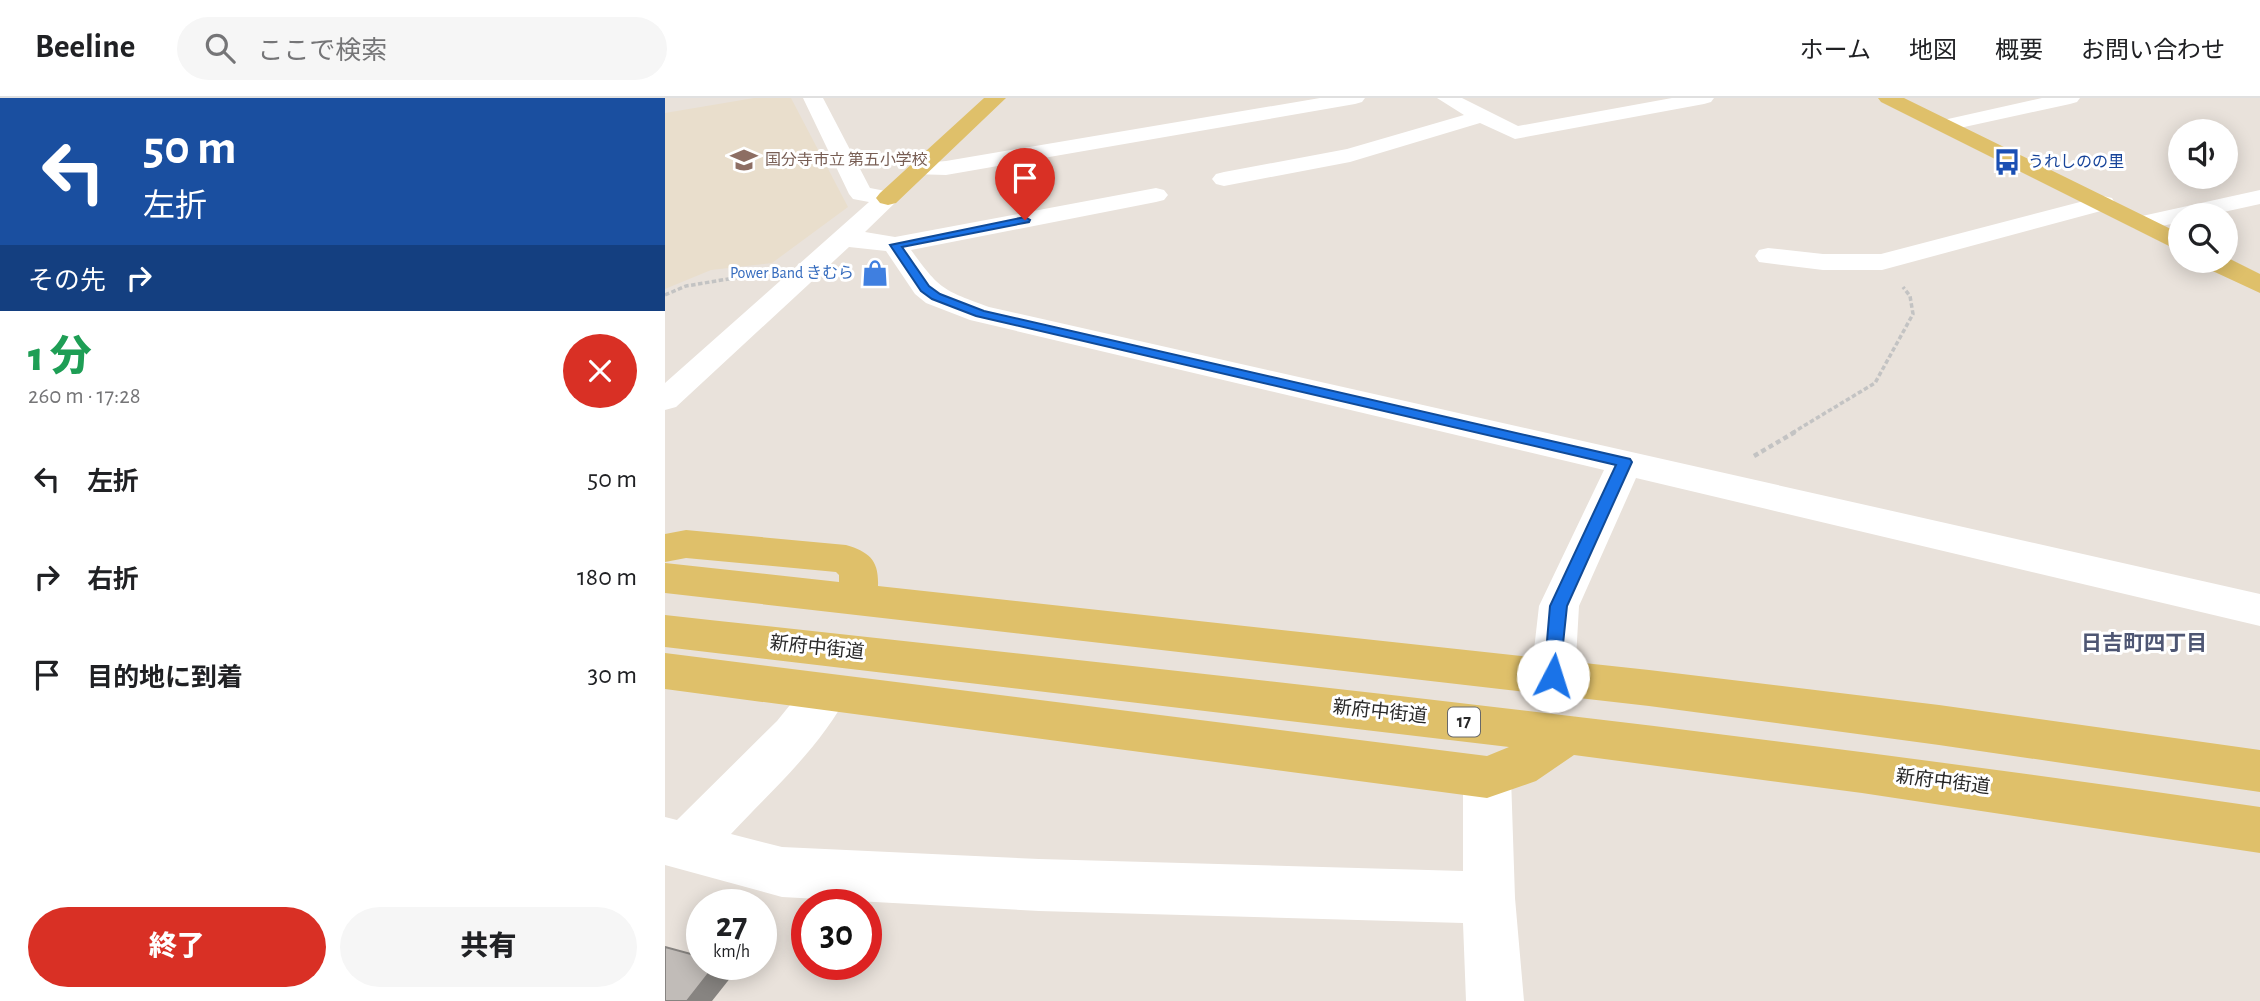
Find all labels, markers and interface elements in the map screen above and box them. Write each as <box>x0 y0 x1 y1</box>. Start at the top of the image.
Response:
search box <box>177 17 667 80</box>
icon: search <box>201 29 239 67</box>
text: Beeline <box>35 31 135 64</box>
text: ここで検索 <box>257 38 387 64</box>
text: ホーム <box>1800 39 1871 63</box>
text: 地図 <box>1909 39 1957 63</box>
text: 概要 <box>1995 39 2043 63</box>
text: お問い合わせ <box>2081 39 2225 63</box>
map controls <box>2168 119 2238 273</box>
button: sound <box>2168 119 2238 189</box>
text: 50 m <box>143 124 237 173</box>
icon: left <box>28 126 119 217</box>
school or university icon: 国分寺市立 第五小学校 <box>729 145 759 175</box>
bus stop icon: うれしのの里 <box>1992 147 2022 177</box>
pin <box>995 148 1055 220</box>
place label: 国分寺市立 第五小学校 <box>765 151 928 168</box>
place label: うれしのの里 <box>2028 153 2124 170</box>
icon: arrive <box>1006 159 1044 197</box>
text: 左折 <box>143 190 207 222</box>
button: search <box>2168 203 2238 273</box>
shop icon: Power Band きむら <box>860 258 890 288</box>
icon: right <box>120 259 158 297</box>
place label: Power Band きむら <box>730 265 854 281</box>
text: その先 <box>28 268 106 294</box>
button: close <box>563 334 637 408</box>
text: 1 分 <box>28 336 92 378</box>
text: 260 m · 17:28 <box>28 385 141 408</box>
icon: left <box>28 460 66 498</box>
text: 50 m <box>587 466 637 492</box>
text: 左折 <box>87 469 139 495</box>
icon: right <box>28 558 66 596</box>
text: 180 m <box>577 564 637 590</box>
text: 右折 <box>87 567 139 593</box>
district label: 日吉町四丁目 <box>2081 632 2207 654</box>
street label: 新府中街道 <box>769 633 865 662</box>
position arrow <box>1516 639 1590 713</box>
icon: arrive <box>28 656 66 694</box>
text: 30 m <box>587 662 637 688</box>
text: 目的地に到着 <box>87 665 243 691</box>
street label: 新府中街道 <box>1332 697 1428 726</box>
road number: 17 <box>1448 708 1480 736</box>
street label: 新府中街道 <box>1895 766 1991 797</box>
speed limit sign: 30 <box>791 889 882 980</box>
button: 終了 <box>28 907 326 987</box>
button: 共有 <box>340 907 637 987</box>
text: 27 <box>716 908 747 943</box>
text: km/h <box>713 943 750 961</box>

